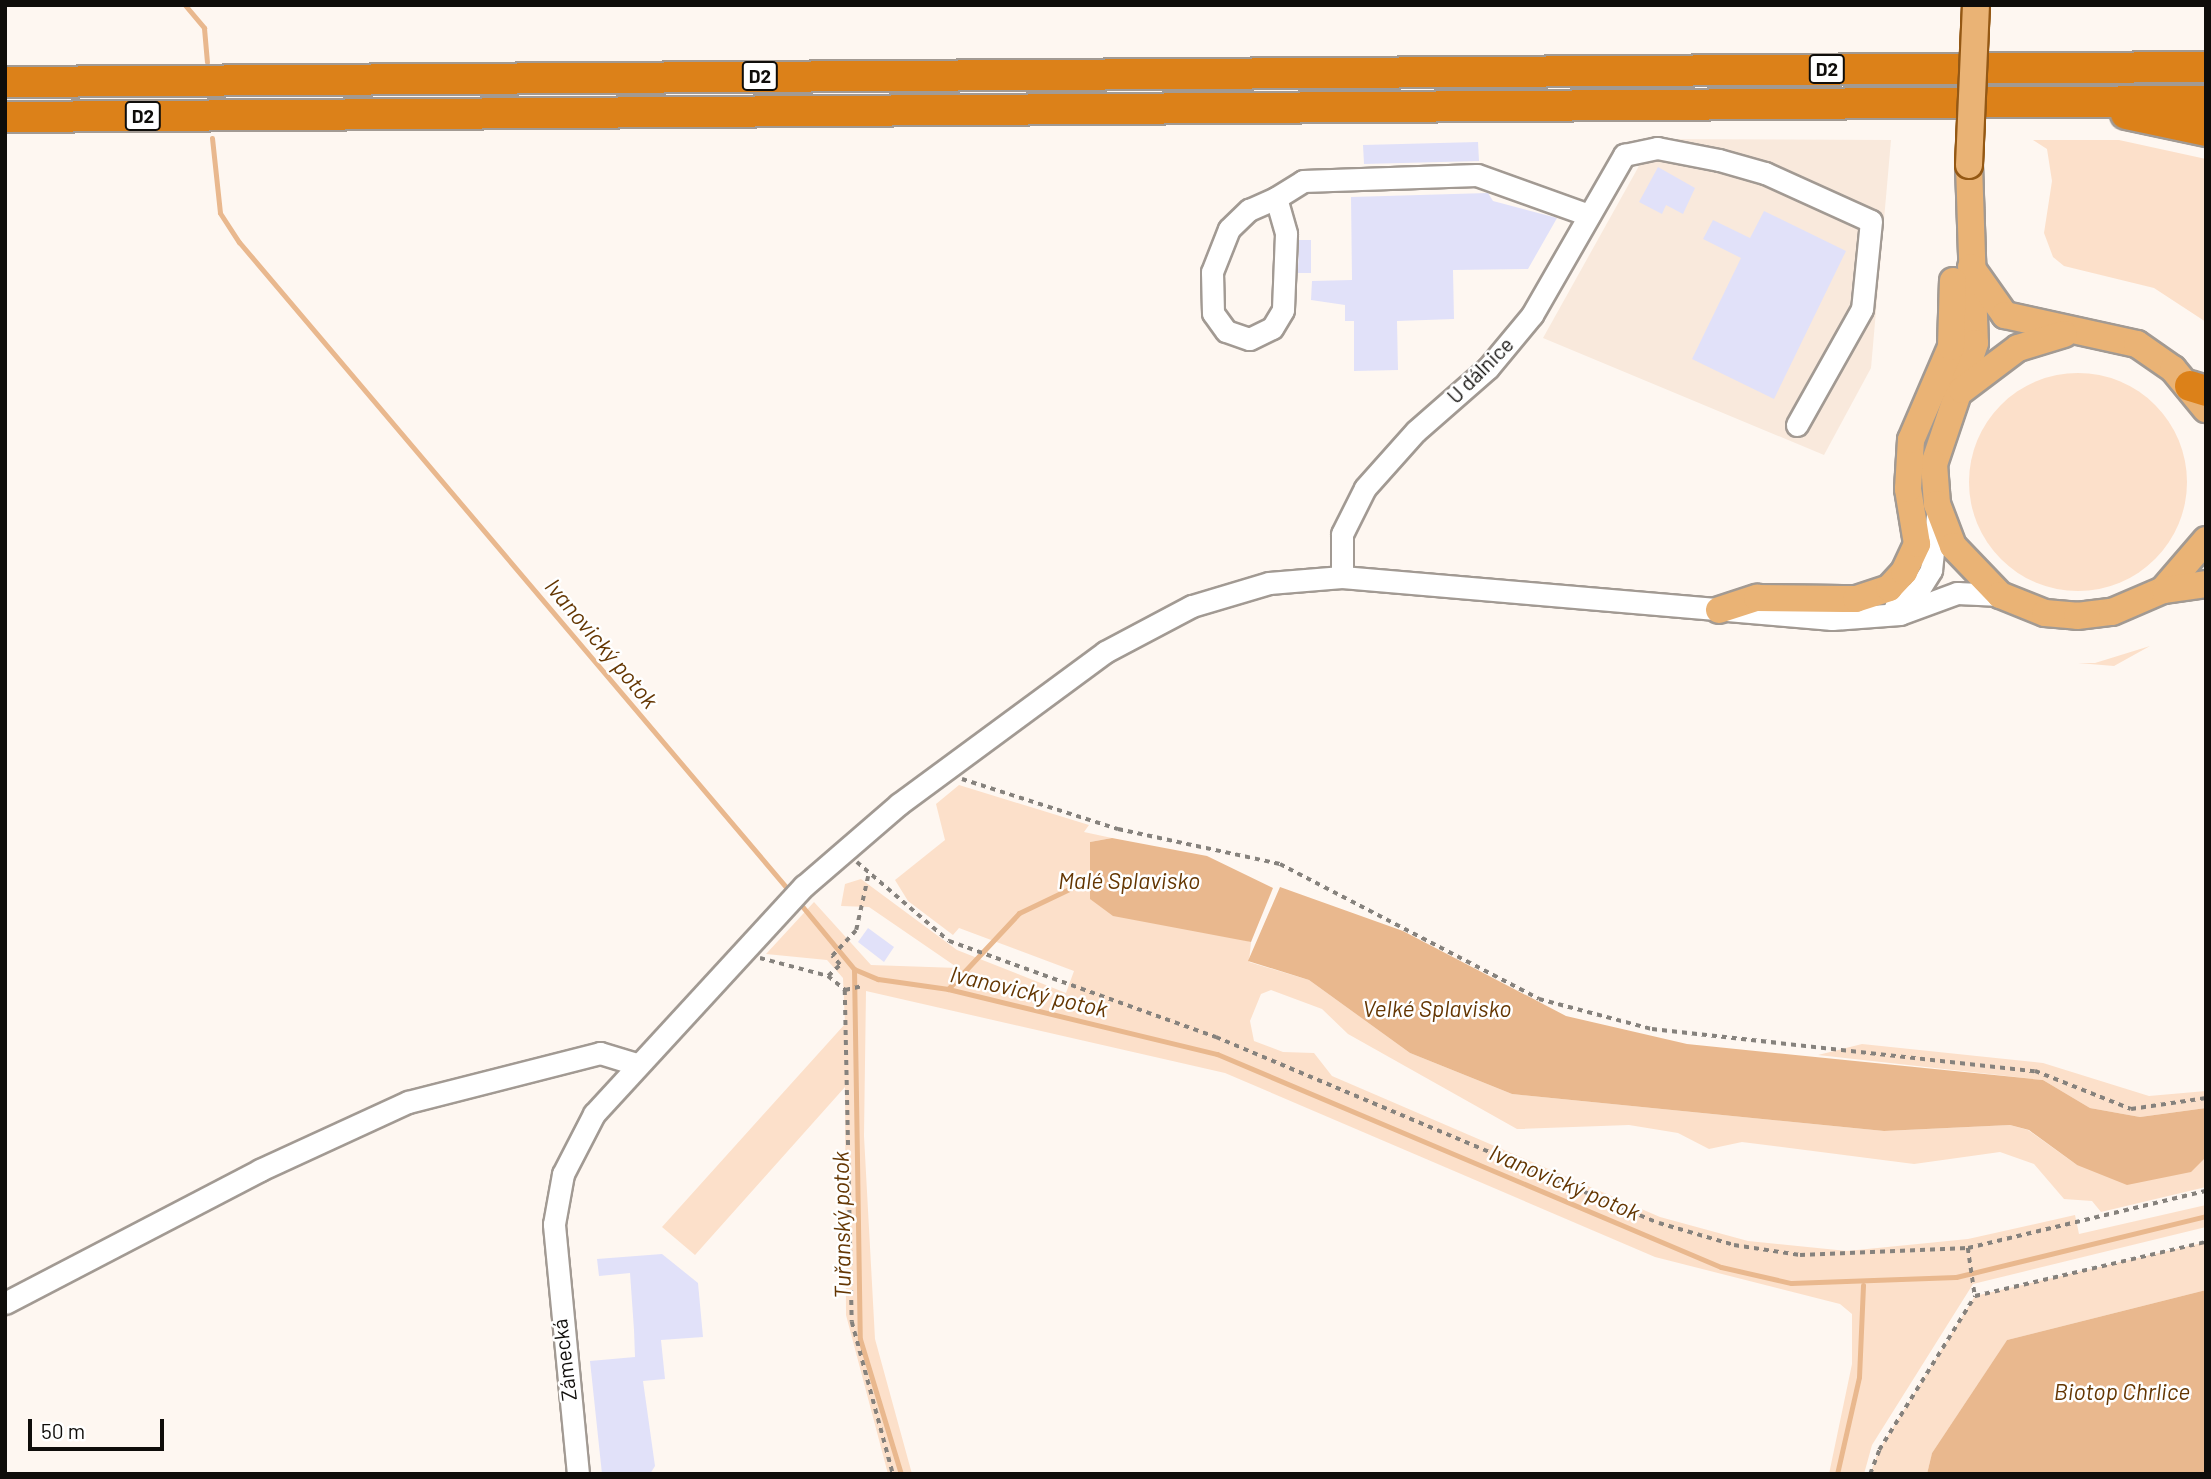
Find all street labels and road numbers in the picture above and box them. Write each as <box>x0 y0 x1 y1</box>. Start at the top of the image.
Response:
road number: D2 <box>1808 54 1846 85</box>
road number: D2 <box>741 60 779 92</box>
road number: D2 <box>124 100 162 132</box>
street label: U dálnice <box>1442 332 1518 408</box>
street label: Zámecká <box>546 1317 582 1403</box>

